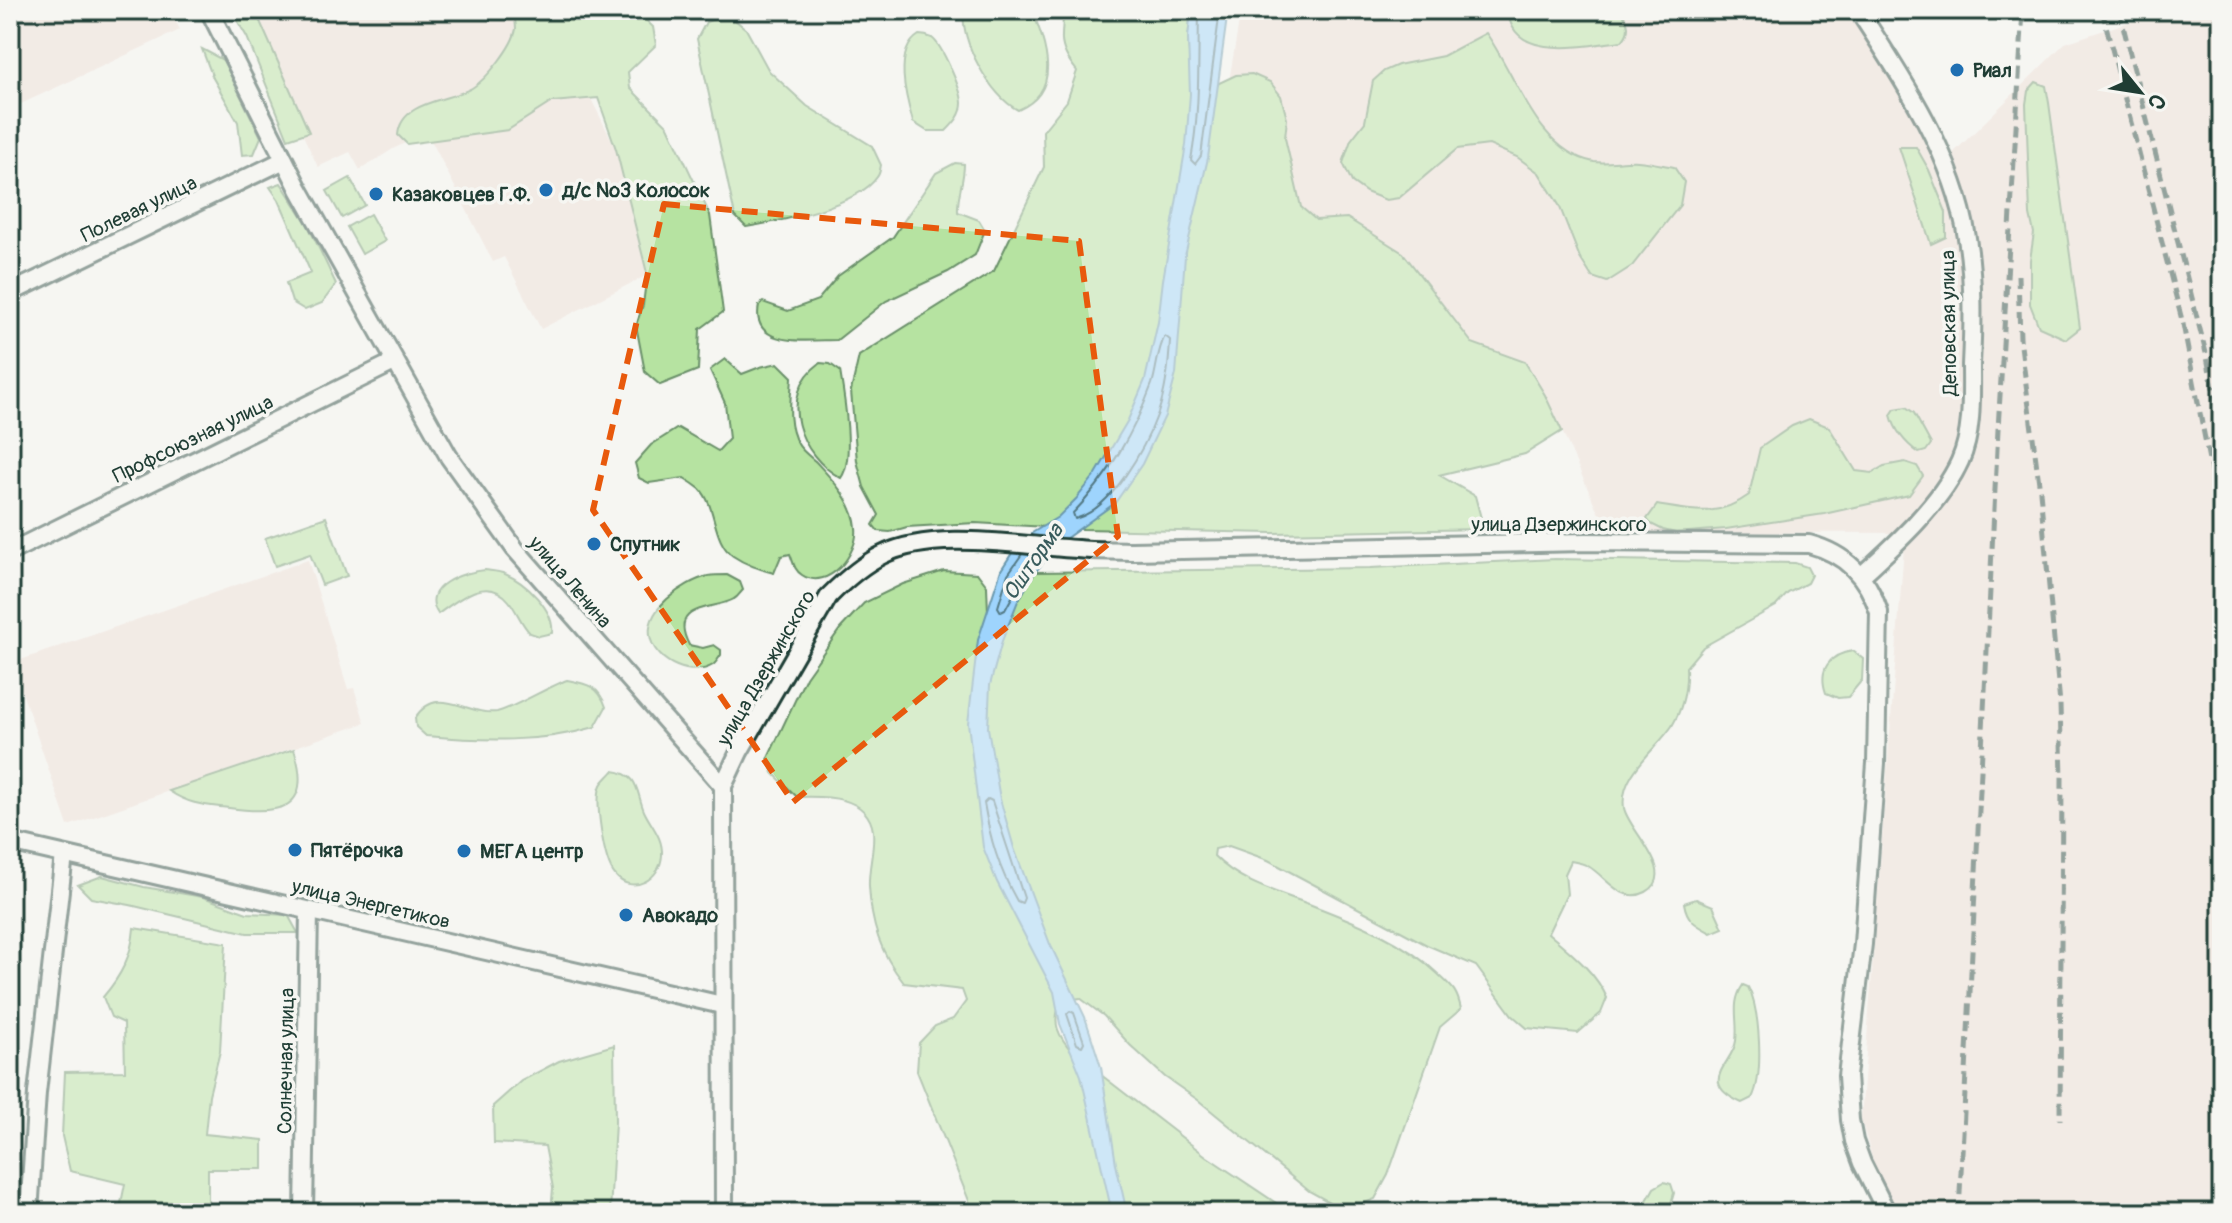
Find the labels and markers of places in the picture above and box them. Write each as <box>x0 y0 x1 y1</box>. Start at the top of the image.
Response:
place label: Риал <box>1973 58 2012 83</box>
marker: Риал <box>1948 61 1966 79</box>
place label: д/с №3 Колосок <box>561 178 710 203</box>
marker: д/с №3 Колосок <box>537 181 555 199</box>
place label: Казаковцев Г.Ф. <box>392 182 531 207</box>
marker: Казаковцев Г.Ф. <box>367 185 385 203</box>
place label: Спутник <box>610 532 680 557</box>
marker: Спутник <box>585 535 603 553</box>
place label: Пятёрочка <box>311 838 403 863</box>
place label: МЕГА центр <box>480 839 584 864</box>
marker: Пятёрочка <box>286 841 304 859</box>
marker: МЕГА центр <box>455 842 473 860</box>
place label: Авокадо <box>642 903 718 928</box>
marker: Авокадо <box>617 906 635 924</box>

